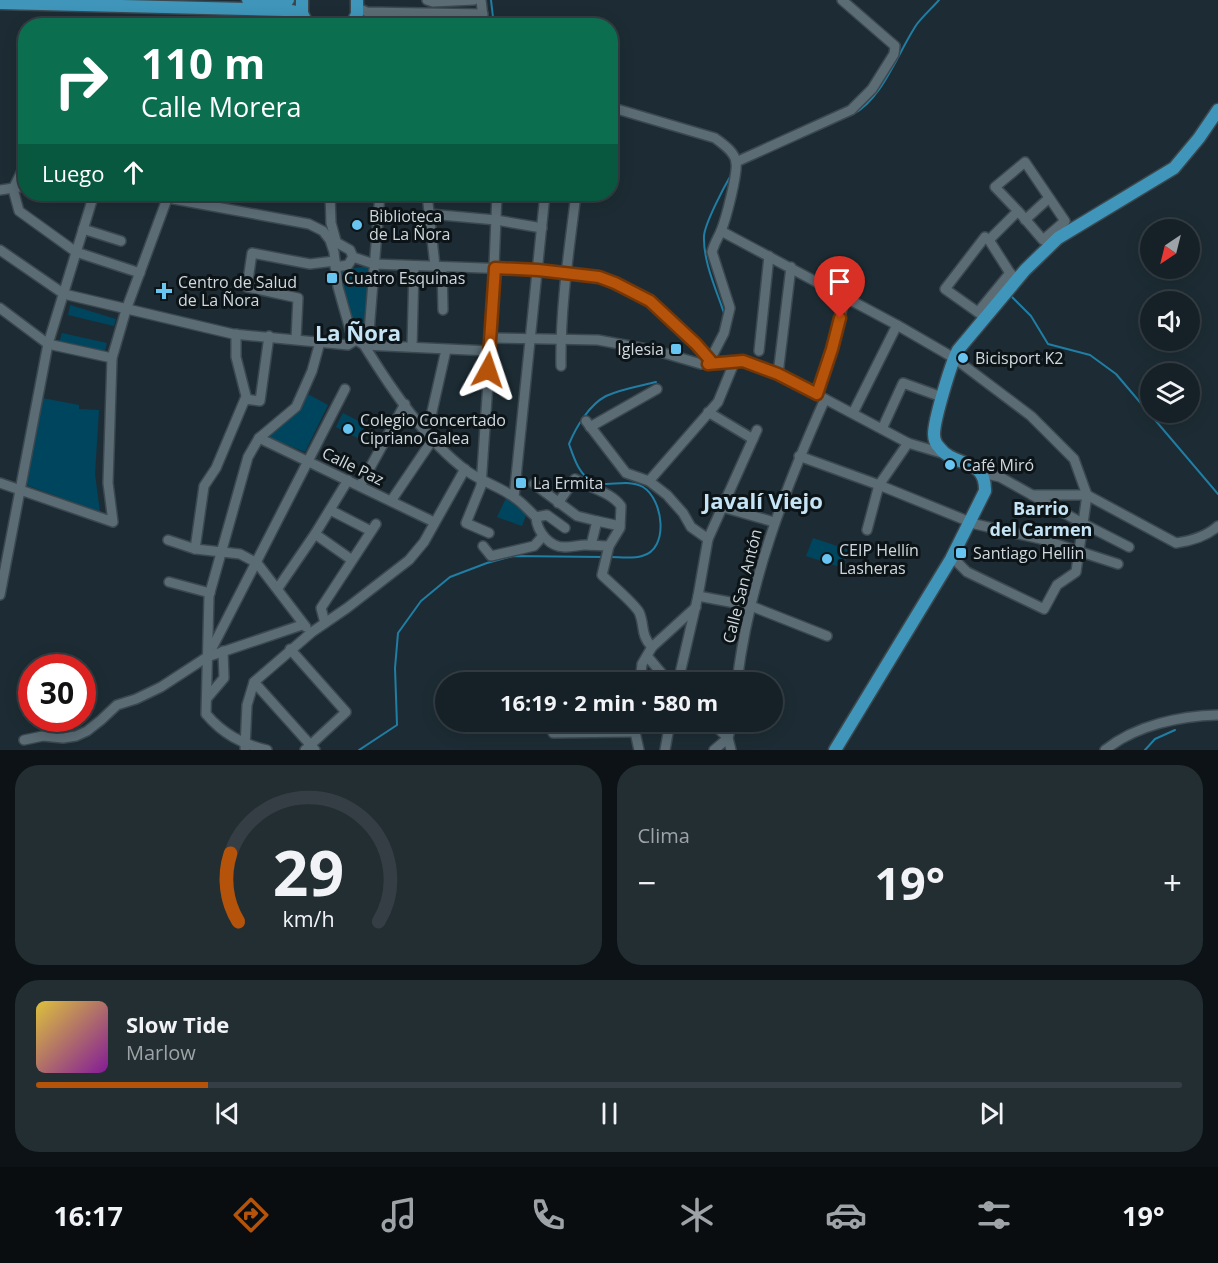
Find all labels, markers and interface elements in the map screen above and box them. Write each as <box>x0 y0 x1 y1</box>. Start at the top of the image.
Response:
text: 110 m <box>141 34 265 91</box>
icon: right <box>42 42 120 120</box>
text: Calle Morera <box>141 88 302 125</box>
icon: ahead <box>117 156 150 189</box>
text: Luego <box>42 158 105 188</box>
place label: Biblioteca de La Ñora <box>369 205 450 245</box>
marker: Biblioteca de La Ñora <box>350 218 364 232</box>
north arrow <box>1140 219 1200 279</box>
map controls <box>1140 219 1200 423</box>
pin <box>814 256 865 318</box>
icon: arrive <box>823 265 856 298</box>
place label: Cuatro Esquinas <box>344 267 465 289</box>
place label: Centro de Salud de La Ñora <box>178 271 297 311</box>
marker: Cuatro Esquinas <box>325 271 339 285</box>
marker: Centro de Salud de La Ñora <box>155 282 173 300</box>
button: sound <box>1140 291 1200 351</box>
district label: La Ñora <box>315 317 401 347</box>
position arrow <box>456 338 520 402</box>
place label: Iglesia <box>617 338 664 360</box>
marker: Iglesia <box>669 342 683 356</box>
place label: Bicisport K2 <box>975 347 1063 369</box>
marker: Bicisport K2 <box>956 351 970 365</box>
button: layers <box>1140 363 1200 423</box>
place label: Colegio Concertado Cipriano Galea <box>360 409 506 449</box>
marker: Colegio Concertado Cipriano Galea <box>341 422 355 436</box>
street label: Calle Paz <box>318 442 388 490</box>
place label: Café Miró <box>962 454 1034 476</box>
marker: Café Miró <box>943 458 957 472</box>
place label: La Ermita <box>533 472 603 494</box>
marker: La Ermita <box>514 476 528 490</box>
district label: Javalí Viejo <box>701 485 823 515</box>
district label: Barrio del Carmen <box>990 496 1092 541</box>
street label: Calle San Antón <box>717 527 767 645</box>
place label: CEIP Hellín Lasheras <box>839 539 919 579</box>
place label: Santiago Hellin <box>973 542 1084 564</box>
marker: Santiago Hellin <box>954 546 968 560</box>
marker: CEIP Hellín Lasheras <box>820 552 834 566</box>
speed limit sign: 30 <box>18 654 96 732</box>
text: 16:19 · 2 min · 580 m <box>500 687 718 717</box>
text: Clima <box>638 822 690 849</box>
text: 29 <box>273 829 344 914</box>
text: 19° <box>874 852 945 913</box>
text: − <box>638 860 656 905</box>
text: + <box>1163 860 1182 905</box>
text: km/h <box>282 904 334 933</box>
text: Slow Tide <box>126 1009 229 1039</box>
text: Marlow <box>126 1039 196 1066</box>
icon: previous <box>211 1097 244 1130</box>
icon: pause <box>593 1097 626 1130</box>
icon: next <box>975 1097 1008 1130</box>
icon: directions <box>230 1194 272 1236</box>
icon: music <box>378 1194 420 1236</box>
icon: phone <box>527 1194 569 1236</box>
icon: climate <box>676 1194 718 1236</box>
icon: car <box>825 1194 867 1236</box>
icon: filters <box>973 1194 1015 1236</box>
text: 16:17 <box>53 1197 123 1234</box>
text: 19° <box>1122 1197 1165 1234</box>

